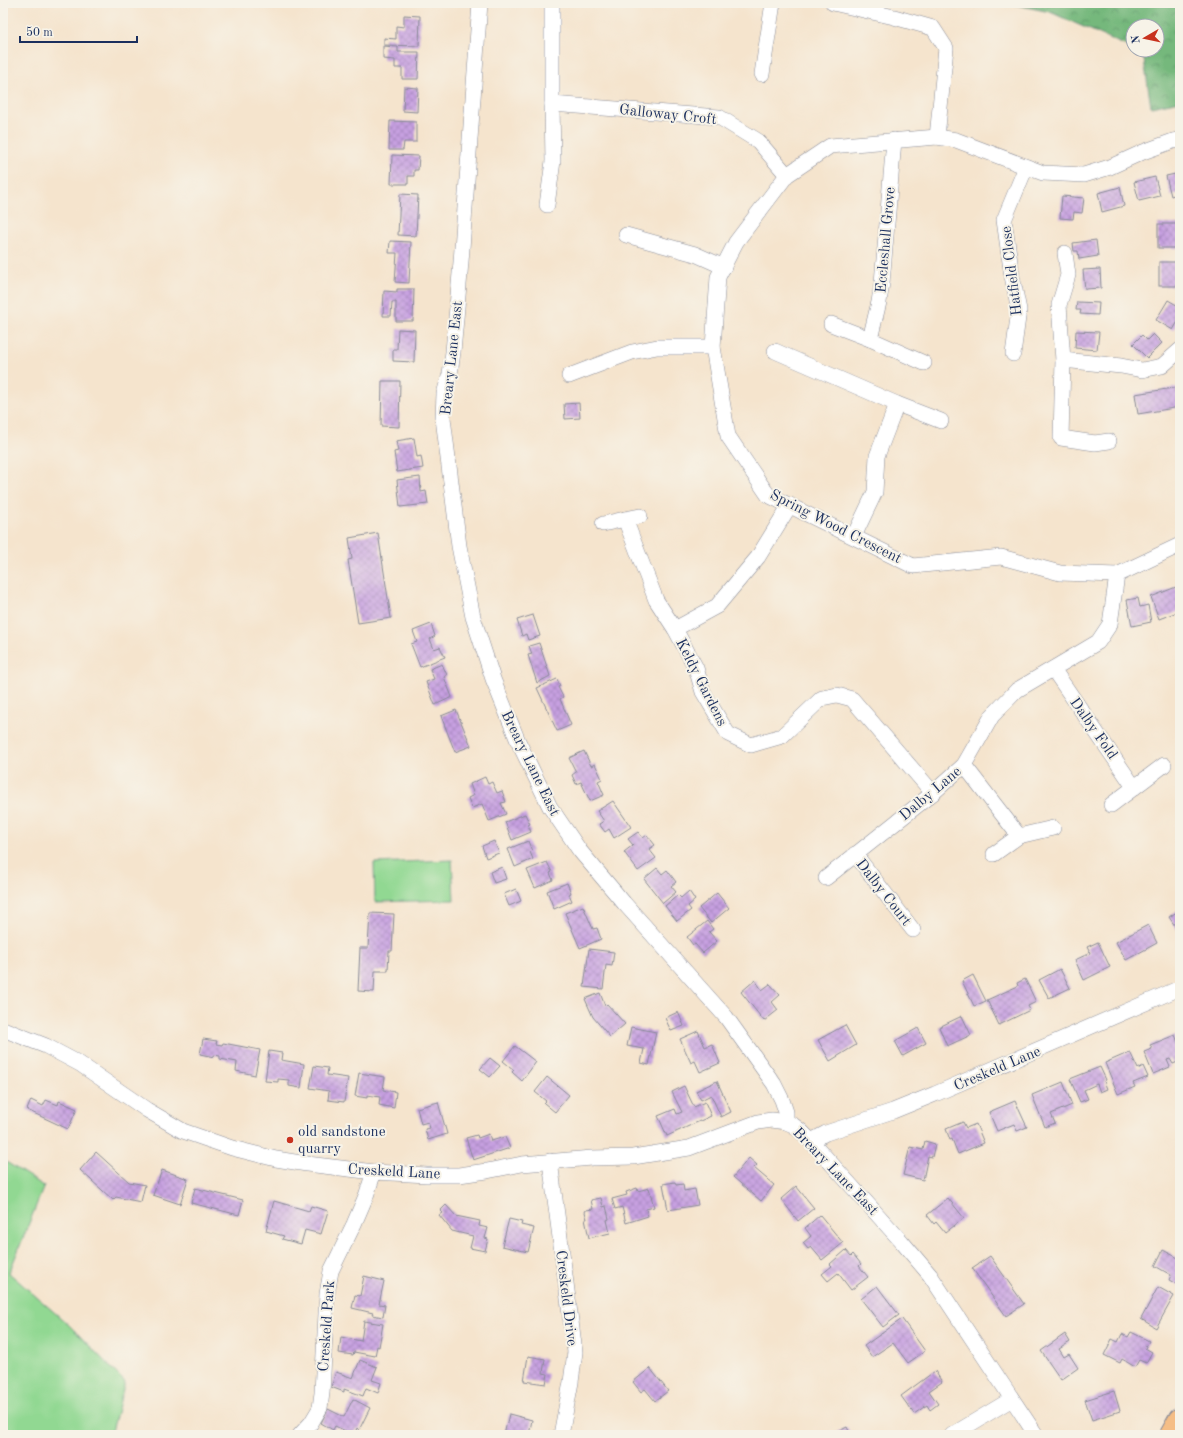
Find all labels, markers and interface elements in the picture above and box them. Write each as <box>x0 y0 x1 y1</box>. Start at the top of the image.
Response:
scale bar <box>20 18 137 44</box>
north arrow <box>1125 18 1165 58</box>
text: 50 m <box>26 26 53 39</box>
text: N <box>1130 34 1143 44</box>
street label: Galloway Croft <box>618 103 717 128</box>
street label: Eccleshall Grove <box>874 186 899 294</box>
street label: Hatfield Close <box>1000 225 1025 317</box>
street label: Breary Lane East <box>439 300 466 416</box>
street label: Spring Wood Crescent <box>767 488 904 567</box>
street label: Keldy Gardens <box>672 637 729 729</box>
street label: Dalby Fold <box>1066 695 1119 763</box>
street label: Breary Lane East <box>498 709 562 819</box>
street label: Dalby Lane <box>897 764 965 824</box>
street label: Dalby Court <box>852 857 913 929</box>
street label: Creskeld Lane <box>952 1044 1043 1094</box>
place label: old sandstone quarry <box>298 1125 386 1157</box>
street label: Breary Lane East <box>789 1125 880 1219</box>
marker: old sandstone quarry <box>285 1135 295 1145</box>
street label: Creskeld Lane <box>347 1163 441 1182</box>
street label: Creskeld Drive <box>552 1249 579 1347</box>
street label: Creskeld Park <box>317 1280 338 1372</box>

